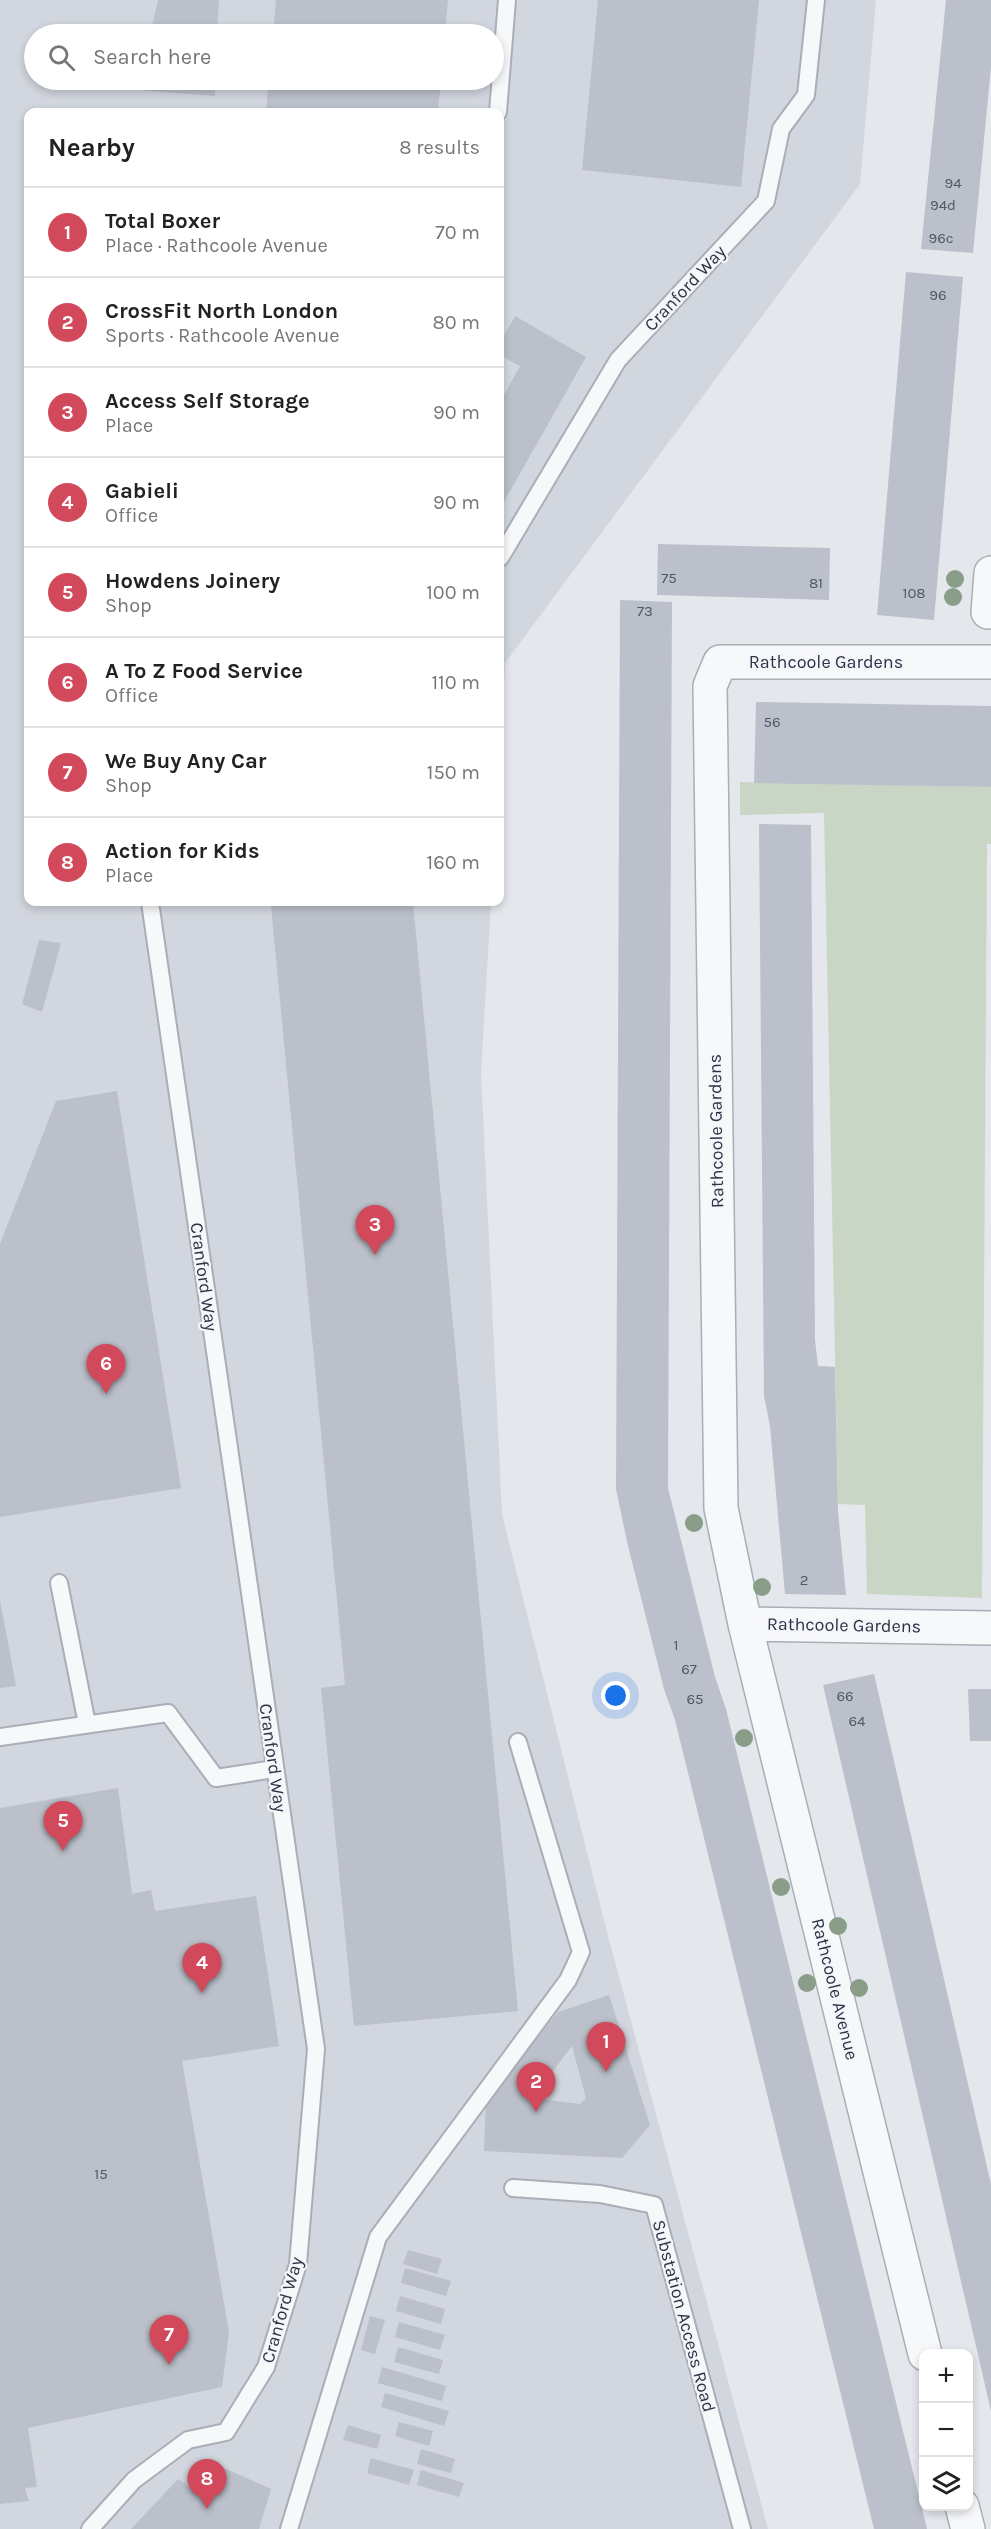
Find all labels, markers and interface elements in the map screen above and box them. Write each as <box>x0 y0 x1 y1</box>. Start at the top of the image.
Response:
search box <box>24 24 504 90</box>
icon: search <box>45 41 78 74</box>
text: Search here <box>93 44 211 70</box>
text: Nearby <box>48 132 135 163</box>
text: 8 results <box>399 136 480 159</box>
house number: 94 <box>944 174 962 192</box>
house number: 94d <box>930 196 956 214</box>
text: Total Boxer <box>105 208 220 234</box>
text: 1 <box>64 221 71 244</box>
text: 70 m <box>435 221 480 244</box>
house number: 96c <box>928 229 954 247</box>
text: Place · Rathcoole Avenue <box>105 234 328 257</box>
street label: Cranford Way <box>640 240 731 336</box>
house number: 96 <box>929 286 947 304</box>
text: CrossFit North London <box>105 298 338 324</box>
text: 2 <box>61 311 74 334</box>
text: 80 m <box>432 311 480 334</box>
text: Sports · Rathcoole Avenue <box>105 324 340 347</box>
text: Access Self Storage <box>105 388 310 414</box>
text: 3 <box>61 401 74 424</box>
text: 90 m <box>433 401 480 424</box>
text: Place <box>105 414 153 437</box>
text: Gabieli <box>105 478 179 504</box>
text: 4 <box>62 491 73 514</box>
text: 90 m <box>433 491 480 514</box>
text: Office <box>105 504 158 527</box>
text: Howdens Joinery <box>105 568 280 594</box>
house number: 75 <box>661 569 677 587</box>
house number: 81 <box>809 574 823 592</box>
text: 5 <box>62 581 73 604</box>
text: 100 m <box>426 581 480 604</box>
house number: 108 <box>902 584 926 602</box>
text: Shop <box>105 594 152 617</box>
house number: 73 <box>637 602 653 620</box>
street label: Rathcoole Gardens <box>749 651 903 673</box>
text: A To Z Food Service <box>105 658 303 684</box>
text: 6 <box>61 671 74 694</box>
text: 110 m <box>431 671 480 694</box>
text: Office <box>105 684 158 707</box>
house number: 56 <box>763 713 781 731</box>
text: We Buy Any Car <box>105 748 266 774</box>
text: 7 <box>63 761 72 784</box>
text: 150 m <box>427 761 480 784</box>
text: Shop <box>105 774 152 797</box>
text: Action for Kids <box>105 838 259 864</box>
text: 8 <box>61 851 74 874</box>
text: 160 m <box>427 851 480 874</box>
text: Place <box>105 864 153 887</box>
street label: Rathcoole Gardens <box>704 1054 728 1208</box>
pin: 3 <box>356 1206 394 1255</box>
street label: Cranford Way <box>185 1221 223 1333</box>
pin: 6 <box>86 1344 126 1394</box>
house number: 2 <box>800 1571 808 1589</box>
street label: Rathcoole Gardens <box>767 1613 921 1637</box>
house number: 1 <box>674 1636 678 1654</box>
house number: 67 <box>681 1660 697 1678</box>
your location <box>601 1681 630 1710</box>
house number: 66 <box>836 1687 854 1705</box>
house number: 65 <box>686 1690 704 1708</box>
street label: Cranford Way <box>254 1702 292 1814</box>
house number: 64 <box>849 1712 866 1730</box>
pin: 5 <box>44 1802 82 1851</box>
street label: Rathcoole Avenue <box>807 1916 863 2062</box>
pin: 4 <box>182 1944 222 1993</box>
pin: 1 <box>586 2022 626 2072</box>
pin: 2 <box>516 2062 556 2112</box>
house number: 15 <box>94 2165 108 2183</box>
street label: Substation Access Road <box>648 2217 720 2415</box>
street label: Cranford Way <box>256 2254 308 2366</box>
pin: 7 <box>150 2316 188 2365</box>
map controls <box>919 2349 973 2511</box>
button: + <box>919 2349 973 2403</box>
button: − <box>919 2403 973 2457</box>
button: layers <box>919 2457 973 2511</box>
pin: 8 <box>188 2460 226 2509</box>

